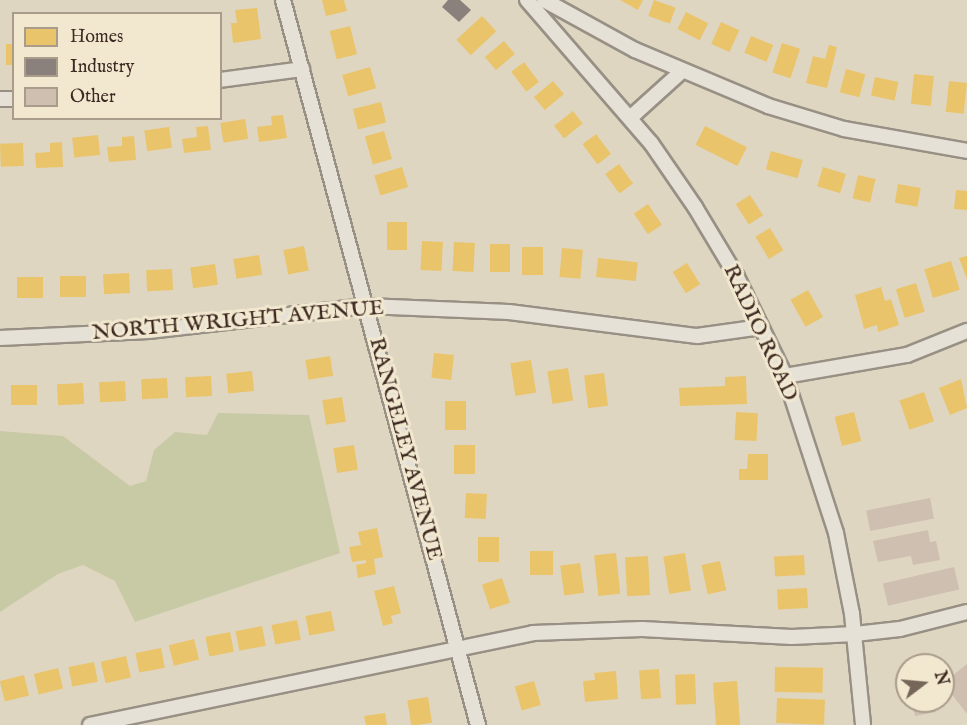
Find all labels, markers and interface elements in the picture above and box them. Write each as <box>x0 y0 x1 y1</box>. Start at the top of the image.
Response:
legend <box>12 12 222 120</box>
text: Homes <box>70 26 123 49</box>
text: Industry <box>70 56 134 79</box>
text: Other <box>70 86 116 109</box>
street label: RADIO ROAD <box>717 260 803 406</box>
street label: NORTH WRIGHT AVENUE <box>91 295 385 347</box>
street label: RANGELEY AVENUE <box>363 335 447 563</box>
north arrow <box>895 653 955 713</box>
text: N <box>929 669 952 688</box>

